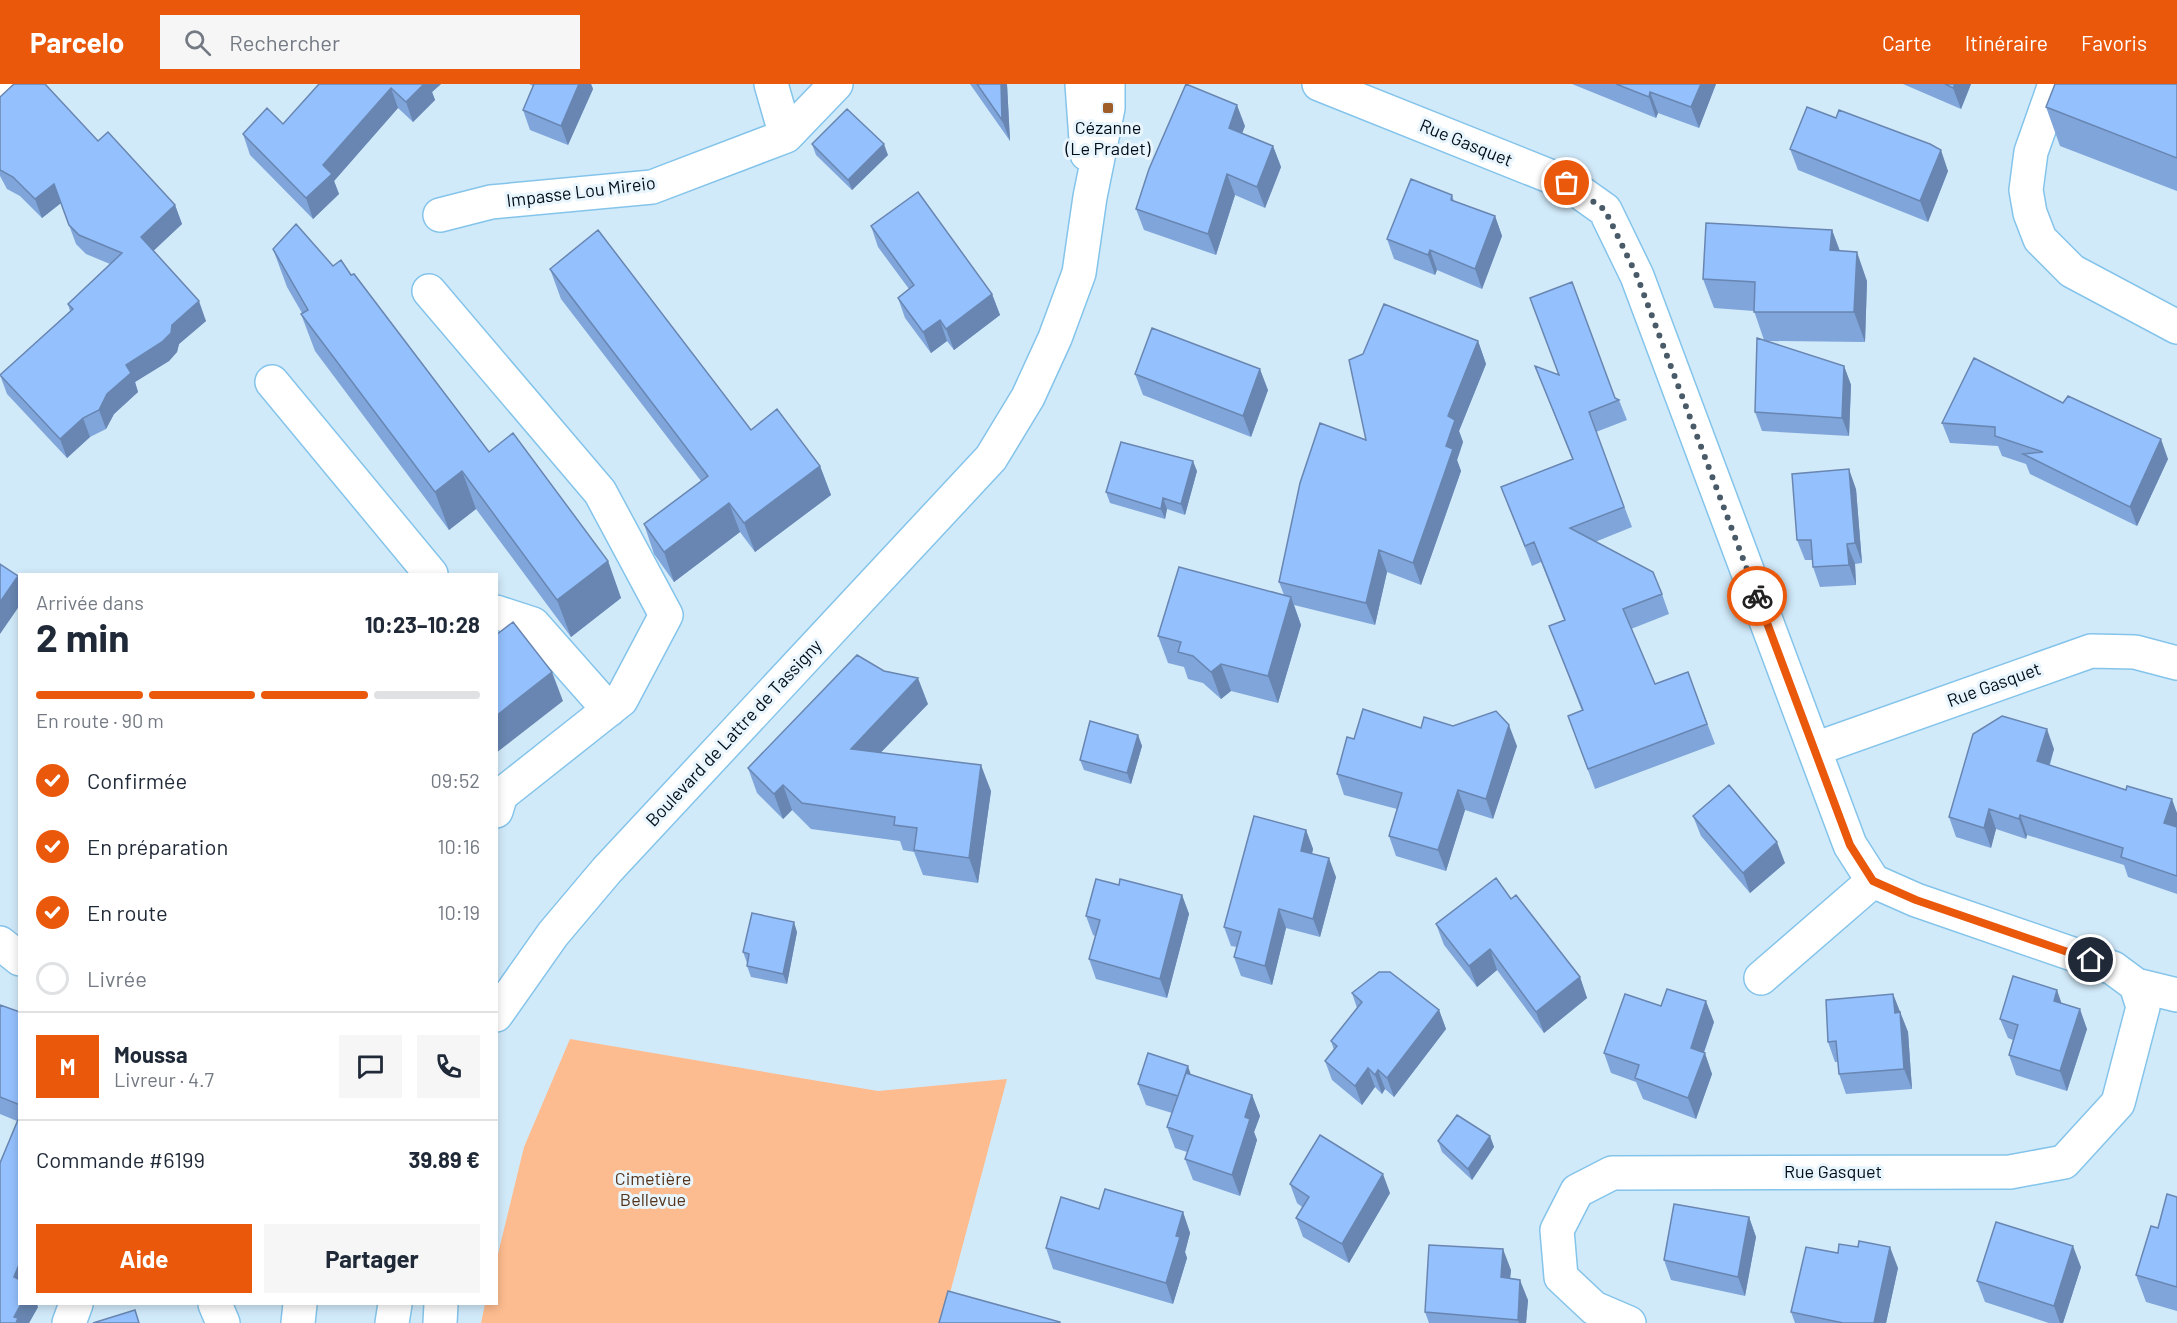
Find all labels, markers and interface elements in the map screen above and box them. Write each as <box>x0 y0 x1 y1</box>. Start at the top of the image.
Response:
search box <box>160 15 580 69</box>
text: Parcelo <box>30 25 124 59</box>
icon: search <box>181 26 214 59</box>
text: Rechercher <box>229 29 340 55</box>
text: Carte <box>1882 30 1932 55</box>
text: Itinéraire <box>1965 30 2048 55</box>
text: Favoris <box>2081 30 2147 55</box>
marker: Cézanne (Le Pradet) <box>1101 101 1115 115</box>
street label: Rue Gasquet <box>1417 113 1516 171</box>
place label: Cézanne (Le Pradet) <box>1064 116 1151 159</box>
pin <box>1541 157 1592 208</box>
icon: bag <box>1550 166 1583 199</box>
street label: Impasse Lou Mireio <box>505 171 657 211</box>
courier <box>1727 566 1787 626</box>
icon: bike <box>1741 580 1774 613</box>
text: Arrivée dans <box>36 590 144 614</box>
text: 10:23–10:28 <box>365 611 480 637</box>
text: 2 min <box>36 613 129 660</box>
street label: Boulevard de Lattre de Tassigny <box>641 634 826 831</box>
street label: Rue Gasquet <box>1944 657 2044 711</box>
text: En route · 90 m <box>36 708 164 732</box>
icon: check <box>36 764 69 797</box>
text: Confirmée <box>87 767 187 793</box>
text: 09:52 <box>431 768 480 792</box>
icon: check <box>36 830 69 863</box>
text: En préparation <box>87 833 228 859</box>
text: 10:16 <box>438 834 480 858</box>
icon: check <box>36 896 69 929</box>
text: En route <box>87 899 168 925</box>
text: 10:19 <box>438 900 480 924</box>
pin <box>2065 934 2116 985</box>
icon: home <box>2074 943 2107 976</box>
text: Livrée <box>87 965 147 991</box>
button: chat <box>339 1035 402 1098</box>
button: phone <box>417 1035 480 1098</box>
text: Moussa <box>114 1041 188 1067</box>
text: M <box>60 1053 75 1079</box>
text: Livreur · 4.7 <box>114 1067 214 1091</box>
text: Commande #6199 <box>36 1146 205 1172</box>
text: 39.89 € <box>409 1146 480 1172</box>
street label: Rue Gasquet <box>1784 1160 1882 1182</box>
park label: Cimetière Bellevue <box>615 1167 691 1210</box>
button: Aide <box>36 1224 252 1293</box>
button: Partager <box>264 1224 480 1293</box>

